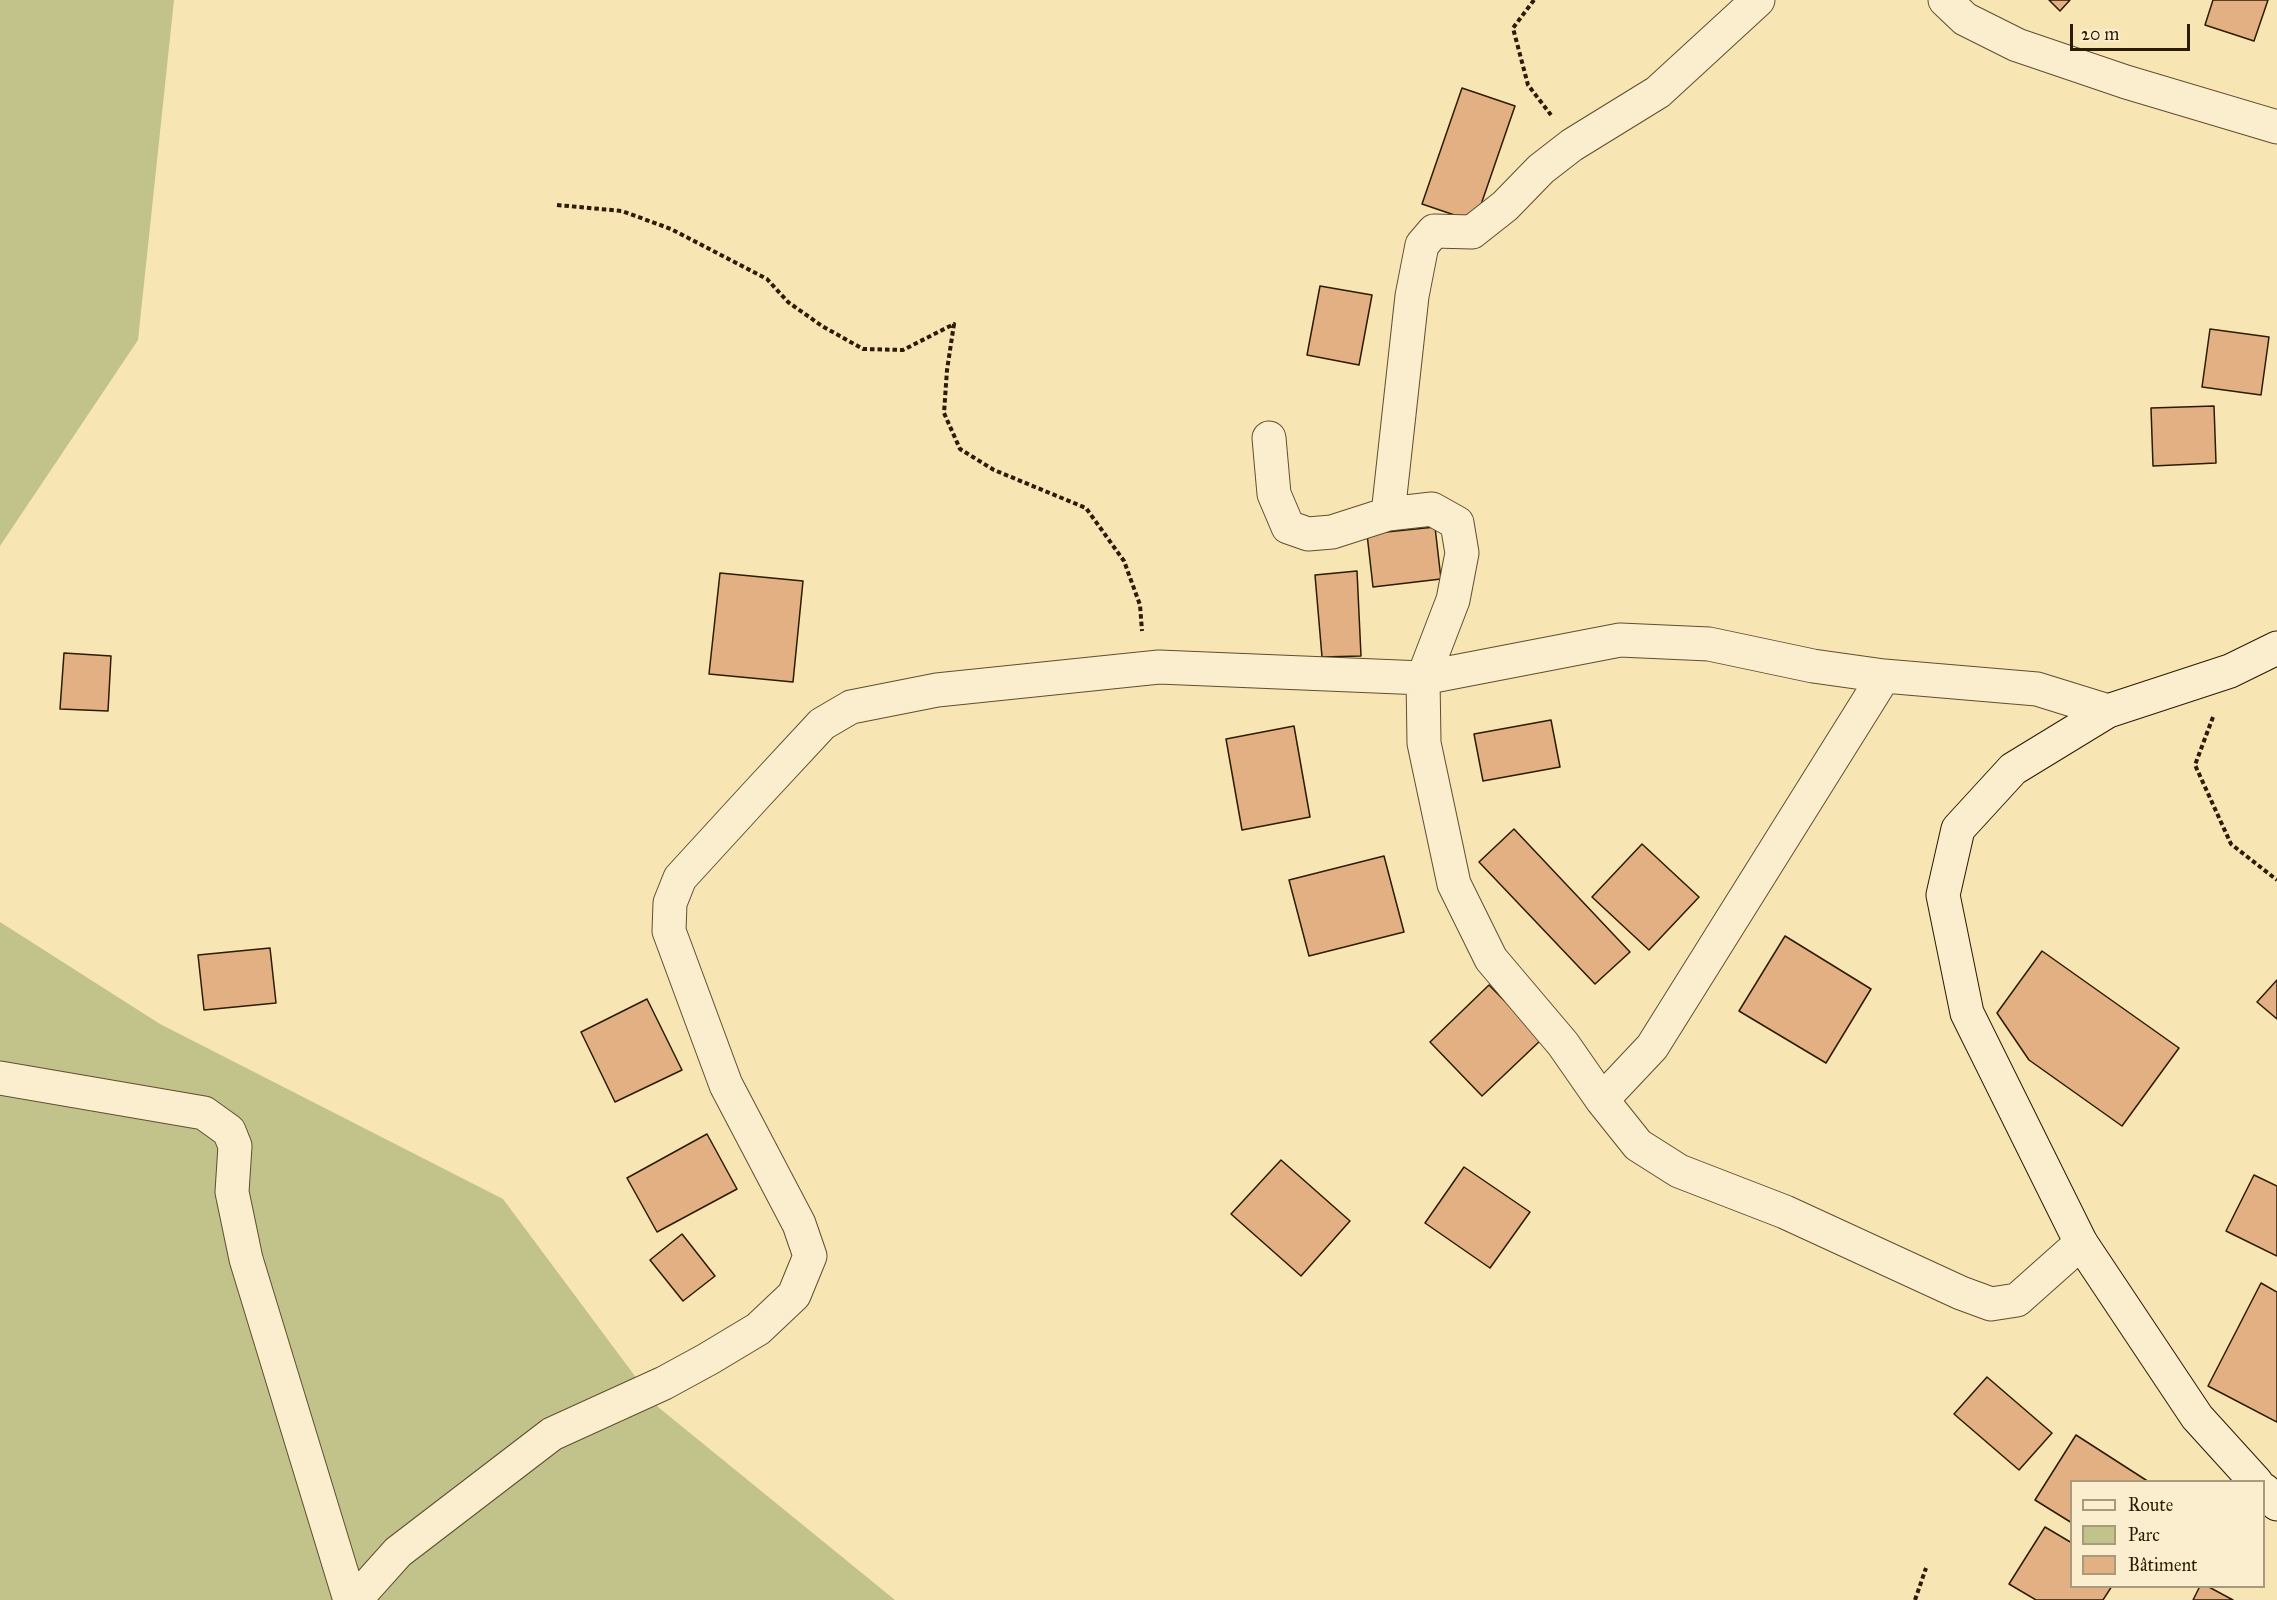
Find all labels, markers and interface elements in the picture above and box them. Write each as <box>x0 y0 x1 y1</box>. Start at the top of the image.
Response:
scale bar <box>2073 12 2193 50</box>
text: 20 m <box>2081 23 2119 45</box>
legend <box>2070 1480 2265 1588</box>
text: Route <box>2128 1494 2173 1516</box>
text: Parc <box>2128 1524 2160 1546</box>
text: Bâtiment <box>2128 1554 2197 1576</box>

